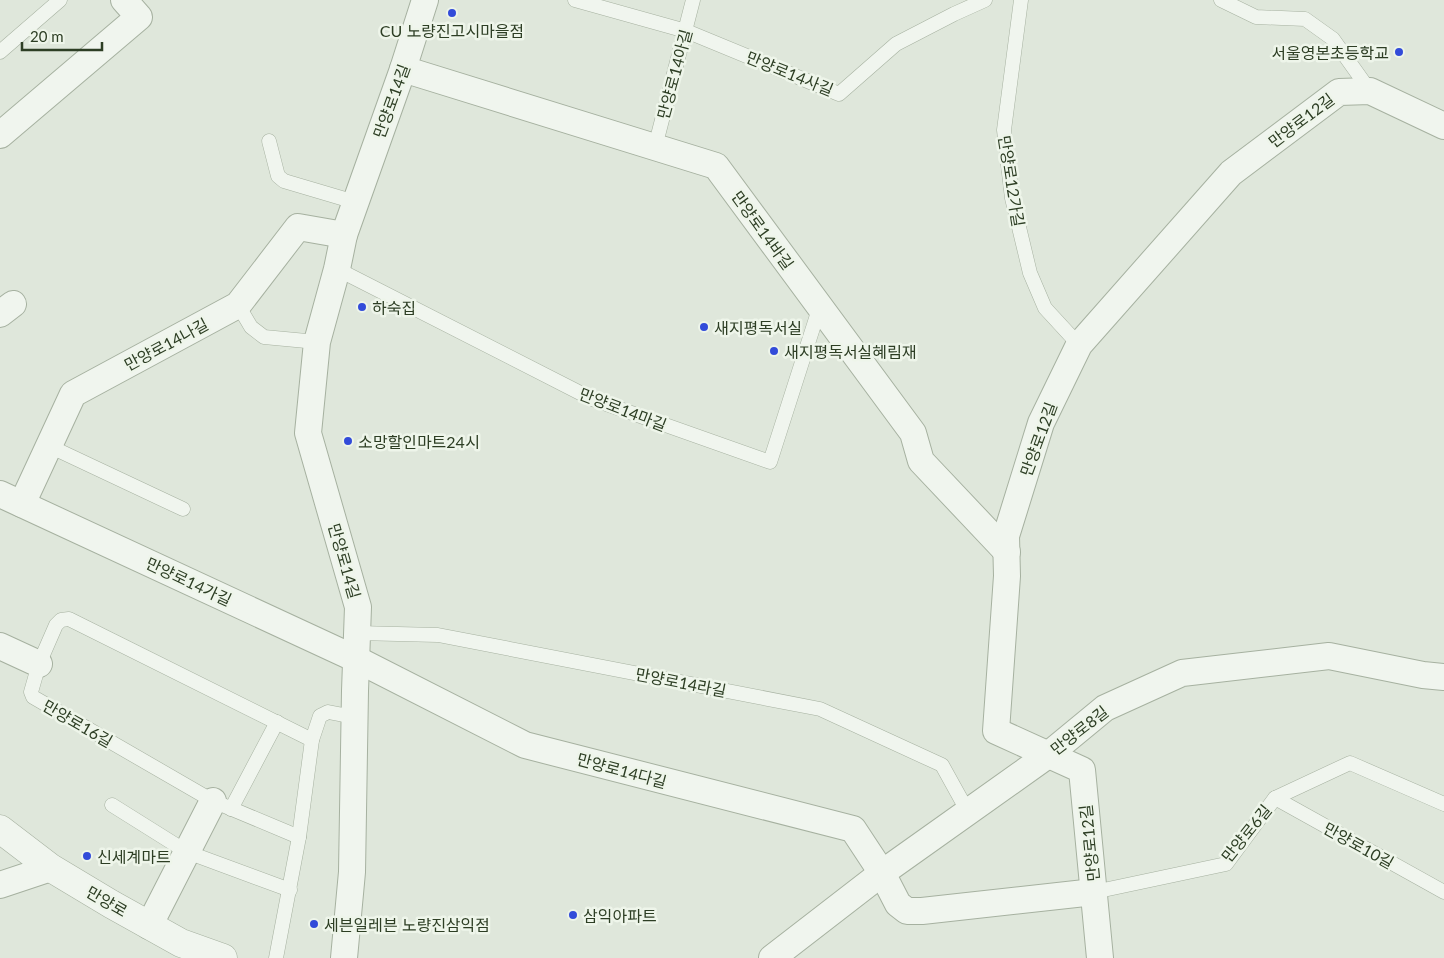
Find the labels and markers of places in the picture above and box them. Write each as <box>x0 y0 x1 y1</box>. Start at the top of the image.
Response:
marker: CU 노량진고시마을점 <box>446 7 458 19</box>
place label: CU 노량진고시마을점 <box>380 21 524 40</box>
place label: 서울영본초등학교 <box>1271 43 1389 62</box>
marker: 서울영본초등학교 <box>1393 46 1405 58</box>
place label: 하숙집 <box>372 298 416 317</box>
marker: 하숙집 <box>356 301 368 313</box>
place label: 새지평독서실 <box>714 318 802 337</box>
marker: 새지평독서실 <box>698 321 710 333</box>
place label: 새지평독서실혜림재 <box>784 342 916 361</box>
marker: 새지평독서실혜림재 <box>768 345 780 357</box>
place label: 소망할인마트24시 <box>358 432 480 451</box>
marker: 소망할인마트24시 <box>342 435 354 447</box>
place label: 신세계마트 <box>97 847 171 866</box>
marker: 신세계마트 <box>81 850 93 862</box>
place label: 삼익아파트 <box>583 906 657 925</box>
marker: 삼익아파트 <box>567 909 579 921</box>
place label: 세븐일레븐 노량진삼익점 <box>324 915 490 934</box>
marker: 세븐일레븐 노량진삼익점 <box>308 918 320 930</box>

